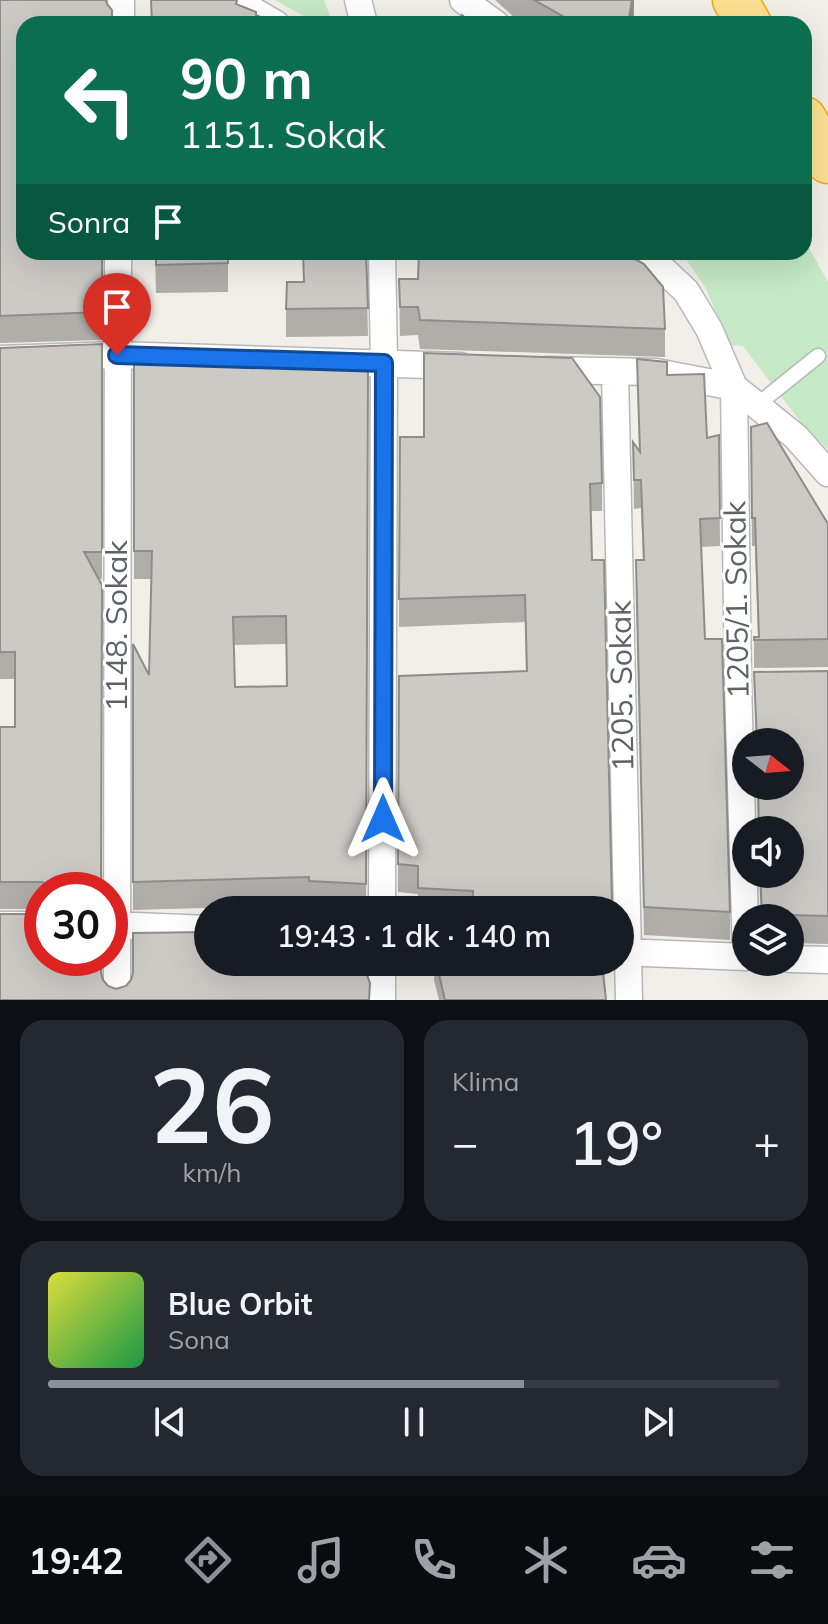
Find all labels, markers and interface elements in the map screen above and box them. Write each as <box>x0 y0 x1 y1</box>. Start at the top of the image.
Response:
text: 90 m <box>180 43 313 113</box>
icon: left <box>48 48 152 152</box>
text: 1151. Sokak <box>180 112 386 157</box>
icon: arrive <box>146 200 190 244</box>
text: Sonra <box>48 203 130 241</box>
pin <box>83 273 151 355</box>
icon: arrive <box>95 285 139 329</box>
street label: 1205/1. Sokak <box>715 500 757 699</box>
street label: 1148. Sokak <box>97 540 135 712</box>
street label: 1205. Sokak <box>600 600 641 772</box>
north arrow <box>732 728 804 800</box>
map controls <box>732 728 804 976</box>
position arrow <box>341 777 425 861</box>
button: sound <box>732 816 804 888</box>
speed limit sign: 30 <box>24 872 128 976</box>
button: layers <box>732 904 804 976</box>
text: 19:43 · 1 dk · 140 m <box>277 917 551 955</box>
text: 26 <box>150 1038 274 1169</box>
text: Klima <box>452 1065 519 1098</box>
text: 19° <box>569 1105 663 1180</box>
text: − <box>452 1115 478 1170</box>
text: + <box>754 1115 780 1170</box>
text: km/h <box>183 1156 241 1189</box>
text: Blue Orbit <box>168 1285 312 1323</box>
text: Sona <box>168 1323 230 1356</box>
icon: previous <box>148 1400 192 1444</box>
icon: pause <box>392 1400 436 1444</box>
icon: next <box>636 1400 680 1444</box>
icon: directions <box>180 1532 236 1588</box>
icon: music <box>293 1532 349 1588</box>
icon: phone <box>406 1532 462 1588</box>
icon: climate <box>518 1532 574 1588</box>
icon: car <box>631 1532 687 1588</box>
icon: filters <box>744 1532 800 1588</box>
text: 19:42 <box>28 1538 124 1583</box>

